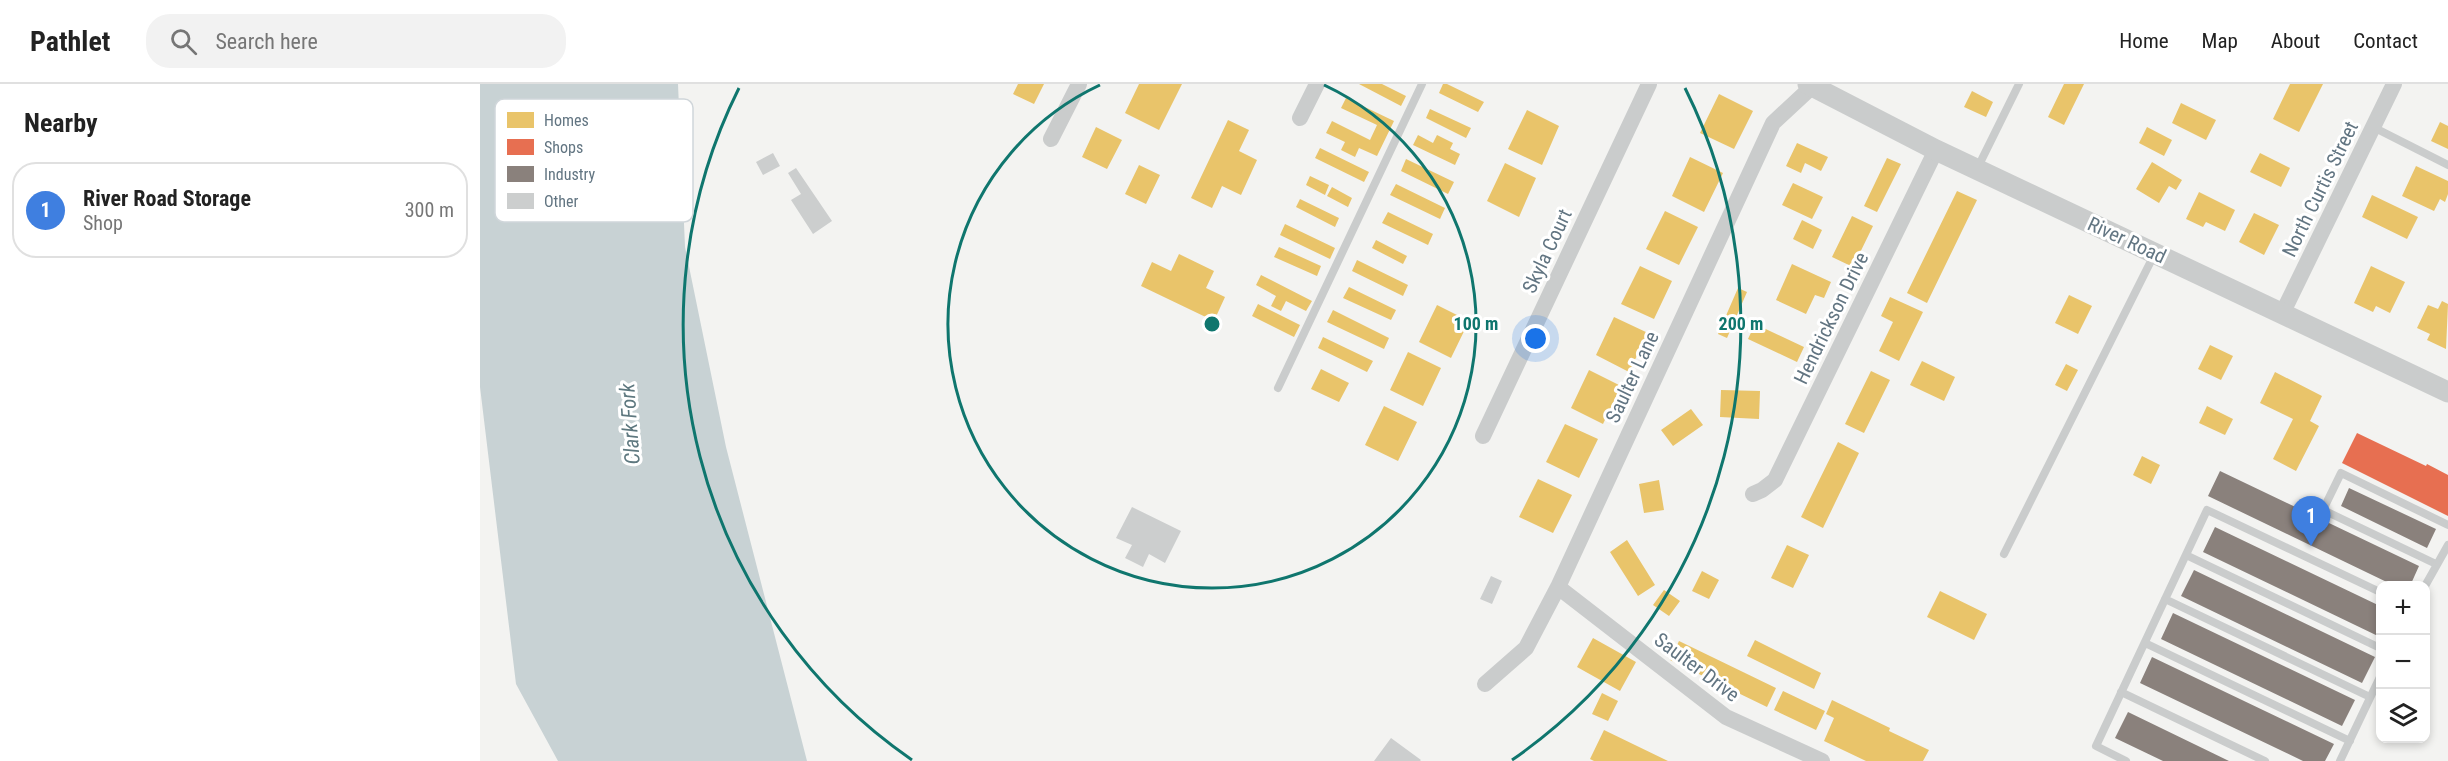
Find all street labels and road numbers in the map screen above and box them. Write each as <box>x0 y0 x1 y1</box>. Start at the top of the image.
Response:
street label: North Curtis Street <box>2277 117 2363 261</box>
street label: Skyla Court <box>1517 205 1577 297</box>
street label: River Road <box>2084 211 2170 269</box>
street label: Hendrickson Drive <box>1789 248 1873 388</box>
street label: Saulter Lane <box>1600 327 1664 427</box>
street label: Saulter Drive <box>1650 627 1744 707</box>

